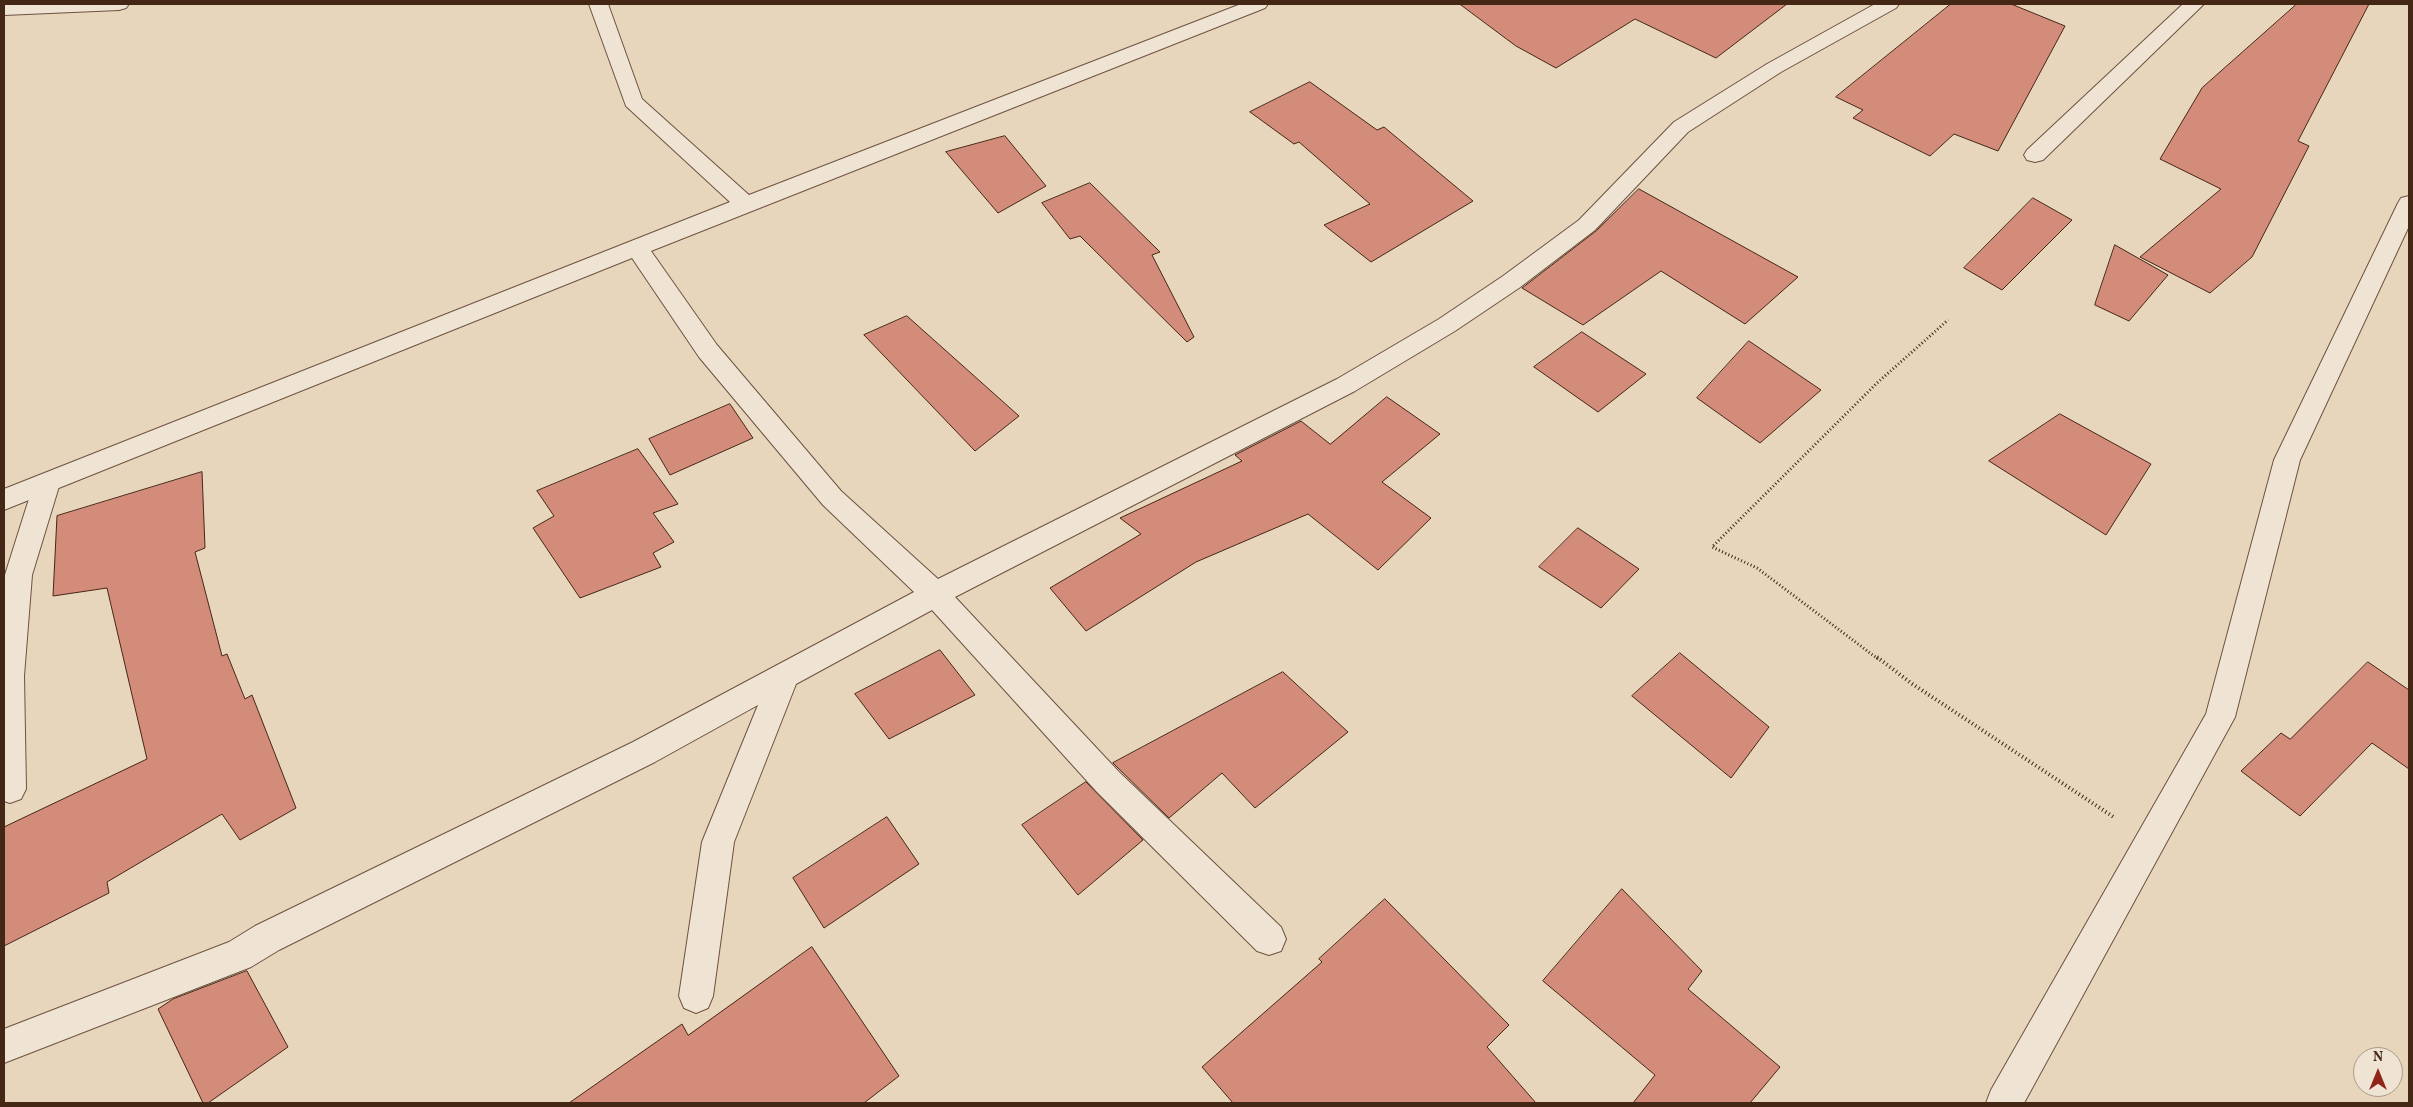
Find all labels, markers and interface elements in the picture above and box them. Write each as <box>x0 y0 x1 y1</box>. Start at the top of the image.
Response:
north arrow <box>2353 1047 2403 1097</box>
text: N <box>2373 1048 2383 1067</box>

